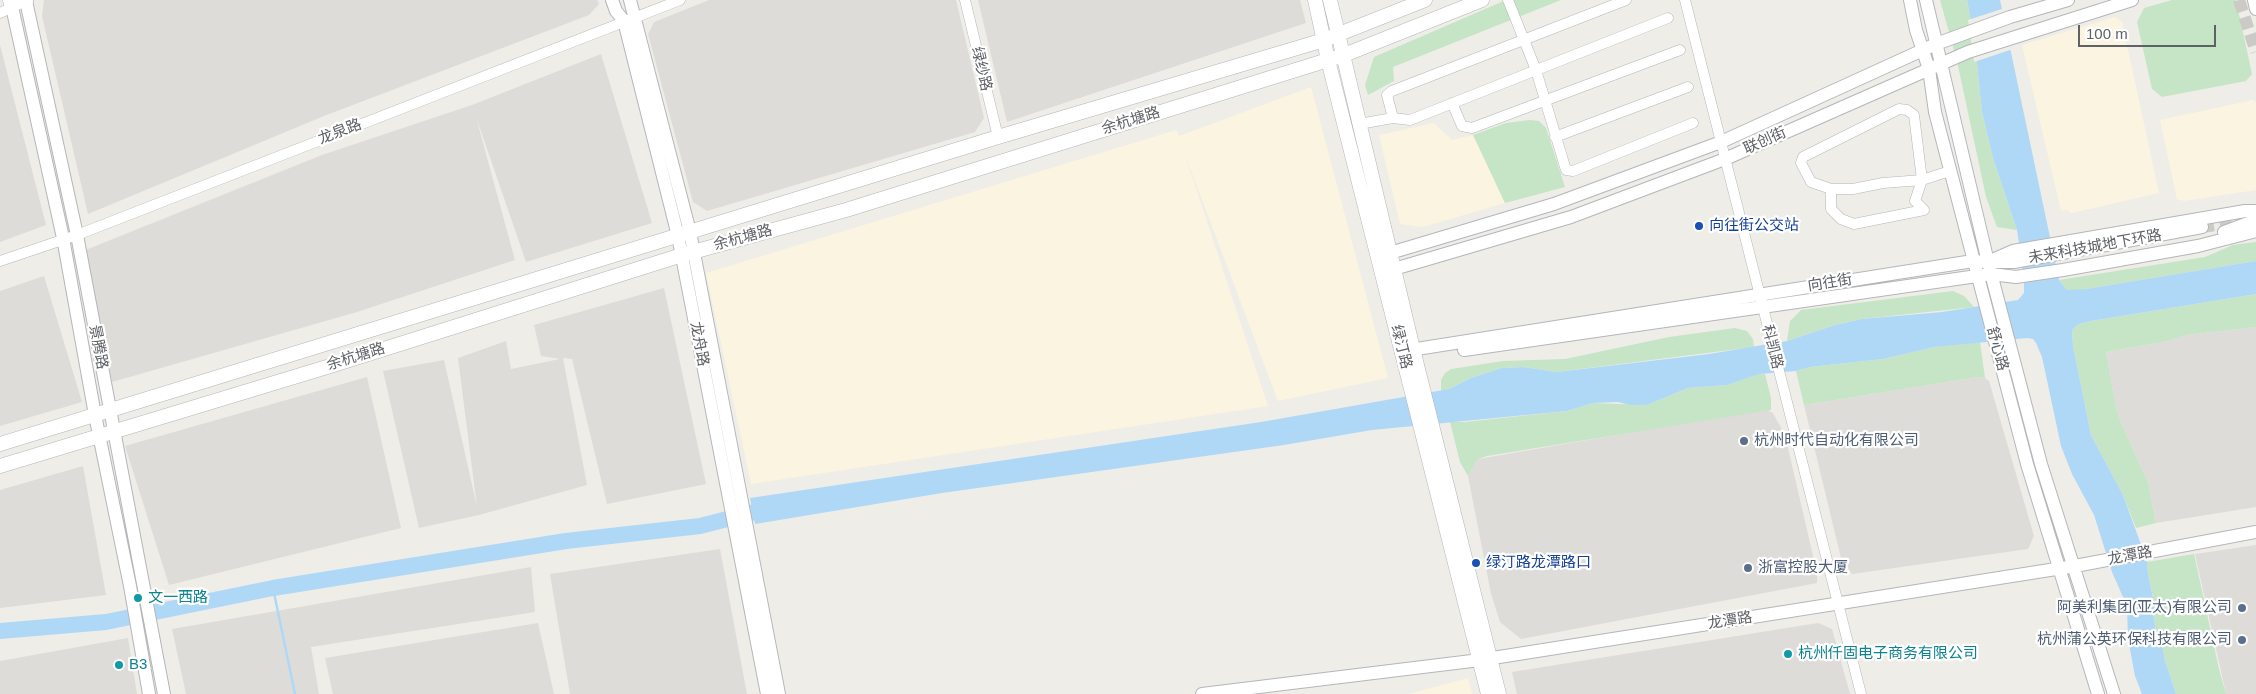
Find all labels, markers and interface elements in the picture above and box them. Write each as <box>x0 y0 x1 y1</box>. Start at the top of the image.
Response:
scale bar <box>2081 15 2218 47</box>
text: 100 m <box>2086 25 2128 42</box>
street label: 绿纱路 <box>967 45 995 93</box>
street label: 余杭塘路 <box>1100 104 1162 138</box>
street label: 龙泉路 <box>316 116 364 148</box>
street label: 联创街 <box>1741 124 1789 158</box>
place label: 向往街公交站 <box>1709 217 1799 235</box>
marker: 向往街公交站 <box>1693 220 1705 232</box>
street label: 余杭塘路 <box>712 222 774 254</box>
street label: 未来科技城地下环路 <box>2027 226 2163 268</box>
street label: 向往街 <box>1806 271 1854 295</box>
street label: 龙舟路 <box>686 320 712 368</box>
street label: 景腾路 <box>85 323 111 371</box>
street label: 绿汀路 <box>1387 323 1415 371</box>
street label: 科凯路 <box>1758 323 1786 371</box>
street label: 舒心路 <box>1982 325 2012 373</box>
street label: 余杭塘路 <box>325 340 387 374</box>
place label: 杭州时代自动化有限公司 <box>1754 432 1919 450</box>
marker: 杭州时代自动化有限公司 <box>1738 435 1750 447</box>
street label: 龙潭路 <box>2106 543 2154 569</box>
place label: 绿汀路龙潭路口 <box>1486 554 1591 572</box>
marker: 绿汀路龙潭路口 <box>1470 557 1482 569</box>
place label: 浙富控股大厦 <box>1758 559 1848 577</box>
marker: 浙富控股大厦 <box>1742 562 1754 574</box>
place label: 文一西路 <box>148 589 208 607</box>
marker: 文一西路 <box>132 592 144 604</box>
place label: 阿美利集团(亚太)有限公司 <box>2057 599 2232 617</box>
marker: 阿美利集团(亚太)有限公司 <box>2236 602 2248 614</box>
street label: 龙潭路 <box>1706 609 1754 633</box>
place label: 杭州蒲公英环保科技有限公司 <box>2037 631 2232 649</box>
marker: 杭州蒲公英环保科技有限公司 <box>2236 634 2248 646</box>
place label: 杭州仟固电子商务有限公司 <box>1798 645 1978 663</box>
marker: 杭州仟固电子商务有限公司 <box>1782 648 1794 660</box>
place label: B3 <box>129 656 147 674</box>
marker: B3 <box>113 659 125 671</box>

